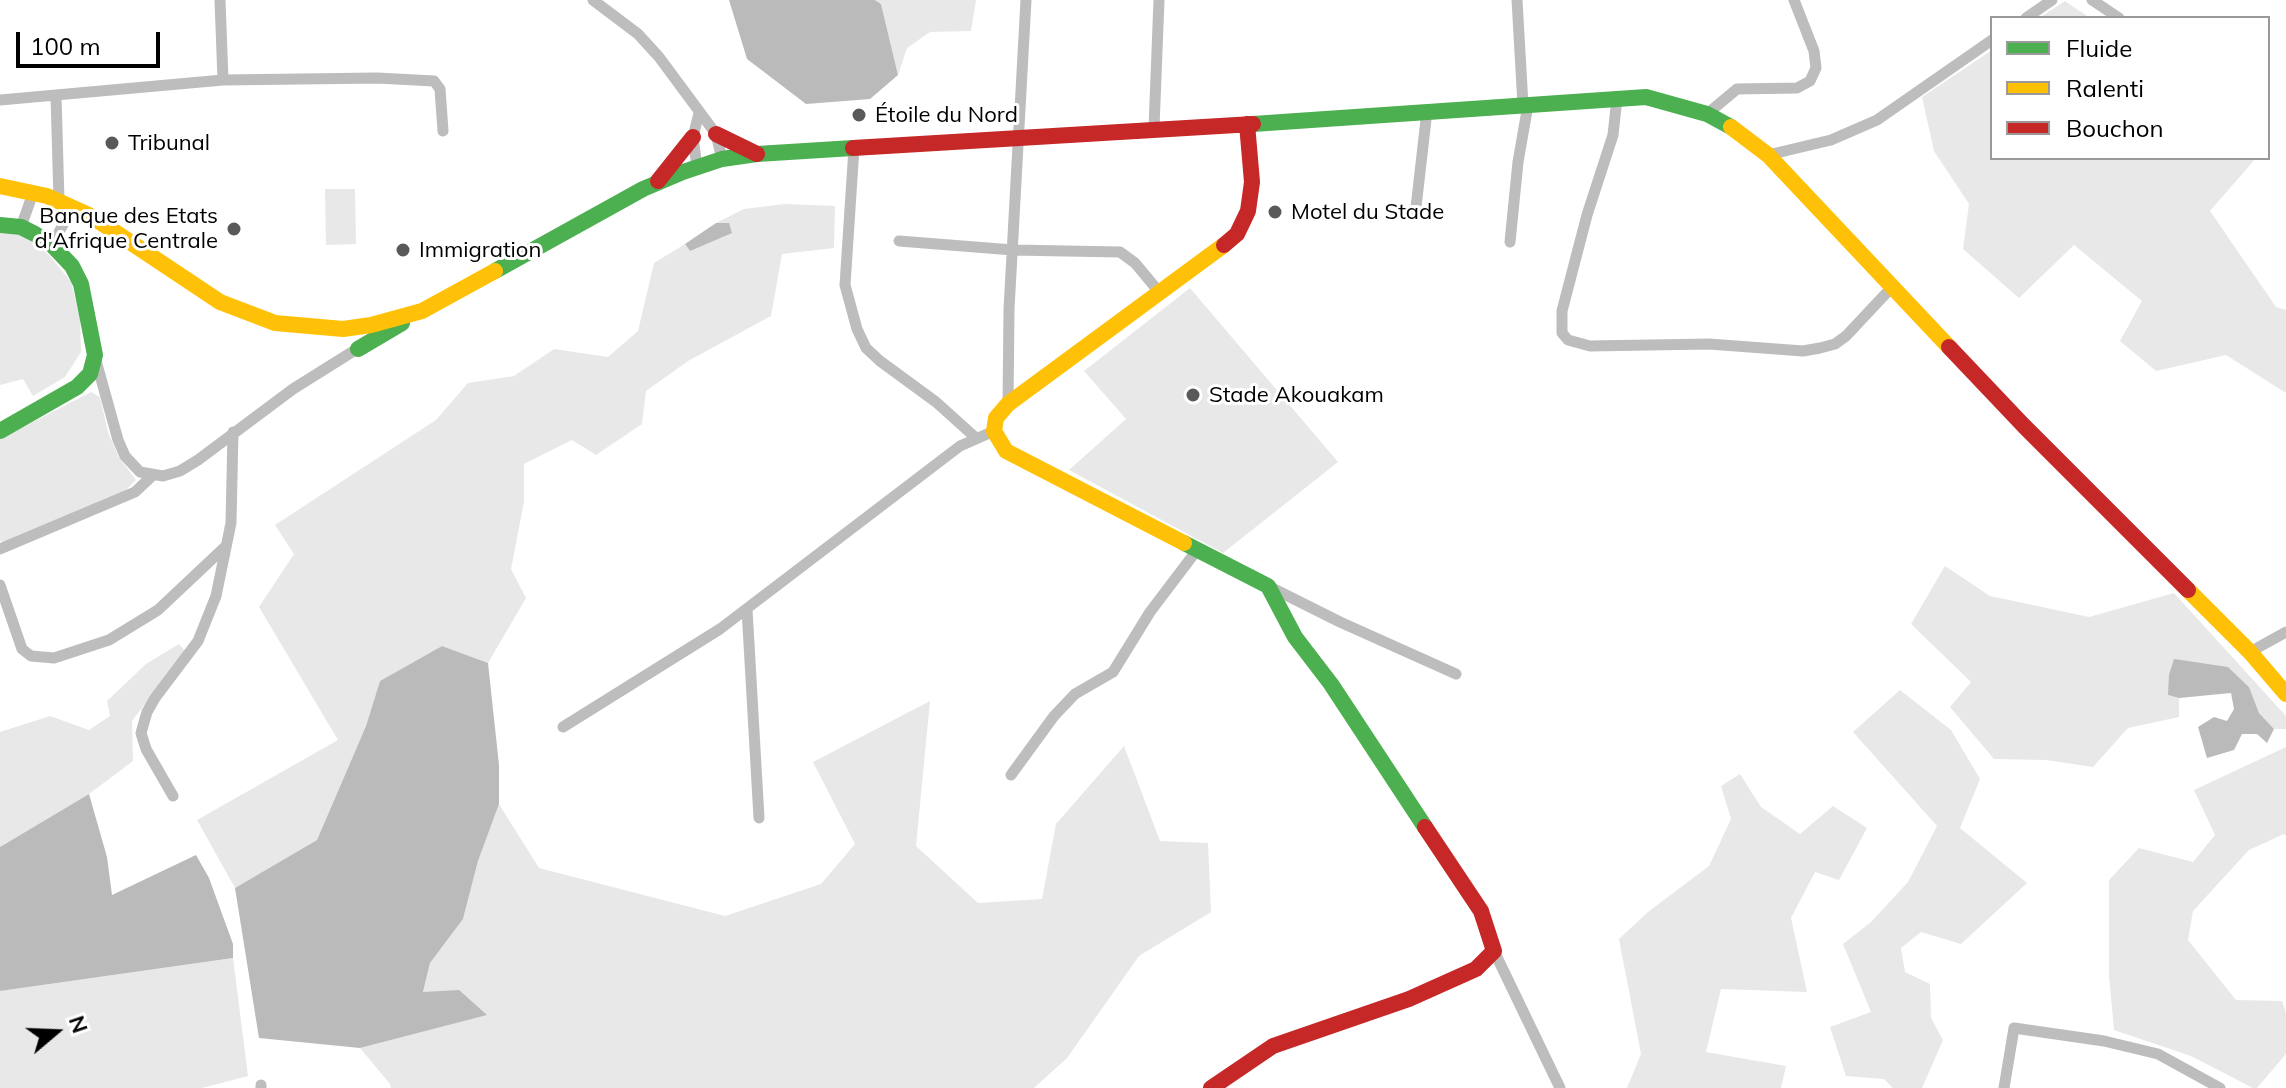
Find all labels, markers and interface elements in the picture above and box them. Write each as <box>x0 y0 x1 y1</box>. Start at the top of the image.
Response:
scale bar <box>20 16 164 66</box>
legend <box>1990 16 2270 160</box>
text: 100 m <box>30 31 101 61</box>
text: Fluide <box>2066 33 2132 63</box>
text: Ralenti <box>2066 73 2144 103</box>
place label: Étoile du Nord <box>875 102 1018 128</box>
marker: Étoile du Nord <box>850 106 868 124</box>
text: Bouchon <box>2066 113 2164 143</box>
place label: Tribunal <box>128 130 210 156</box>
marker: Tribunal <box>103 134 121 152</box>
place label: Motel du Stade <box>1291 199 1444 225</box>
place label: Banque des Etats d'Afrique Centrale <box>35 203 218 254</box>
marker: Motel du Stade <box>1266 203 1284 221</box>
marker: Banque des Etats d'Afrique Centrale <box>225 220 243 238</box>
place label: Immigration <box>419 237 541 263</box>
marker: Immigration <box>394 241 412 259</box>
place label: Stade Akouakam <box>1209 382 1384 408</box>
marker: Stade Akouakam <box>1184 386 1202 404</box>
north arrow <box>16 992 96 1072</box>
text: N <box>63 1012 95 1037</box>

